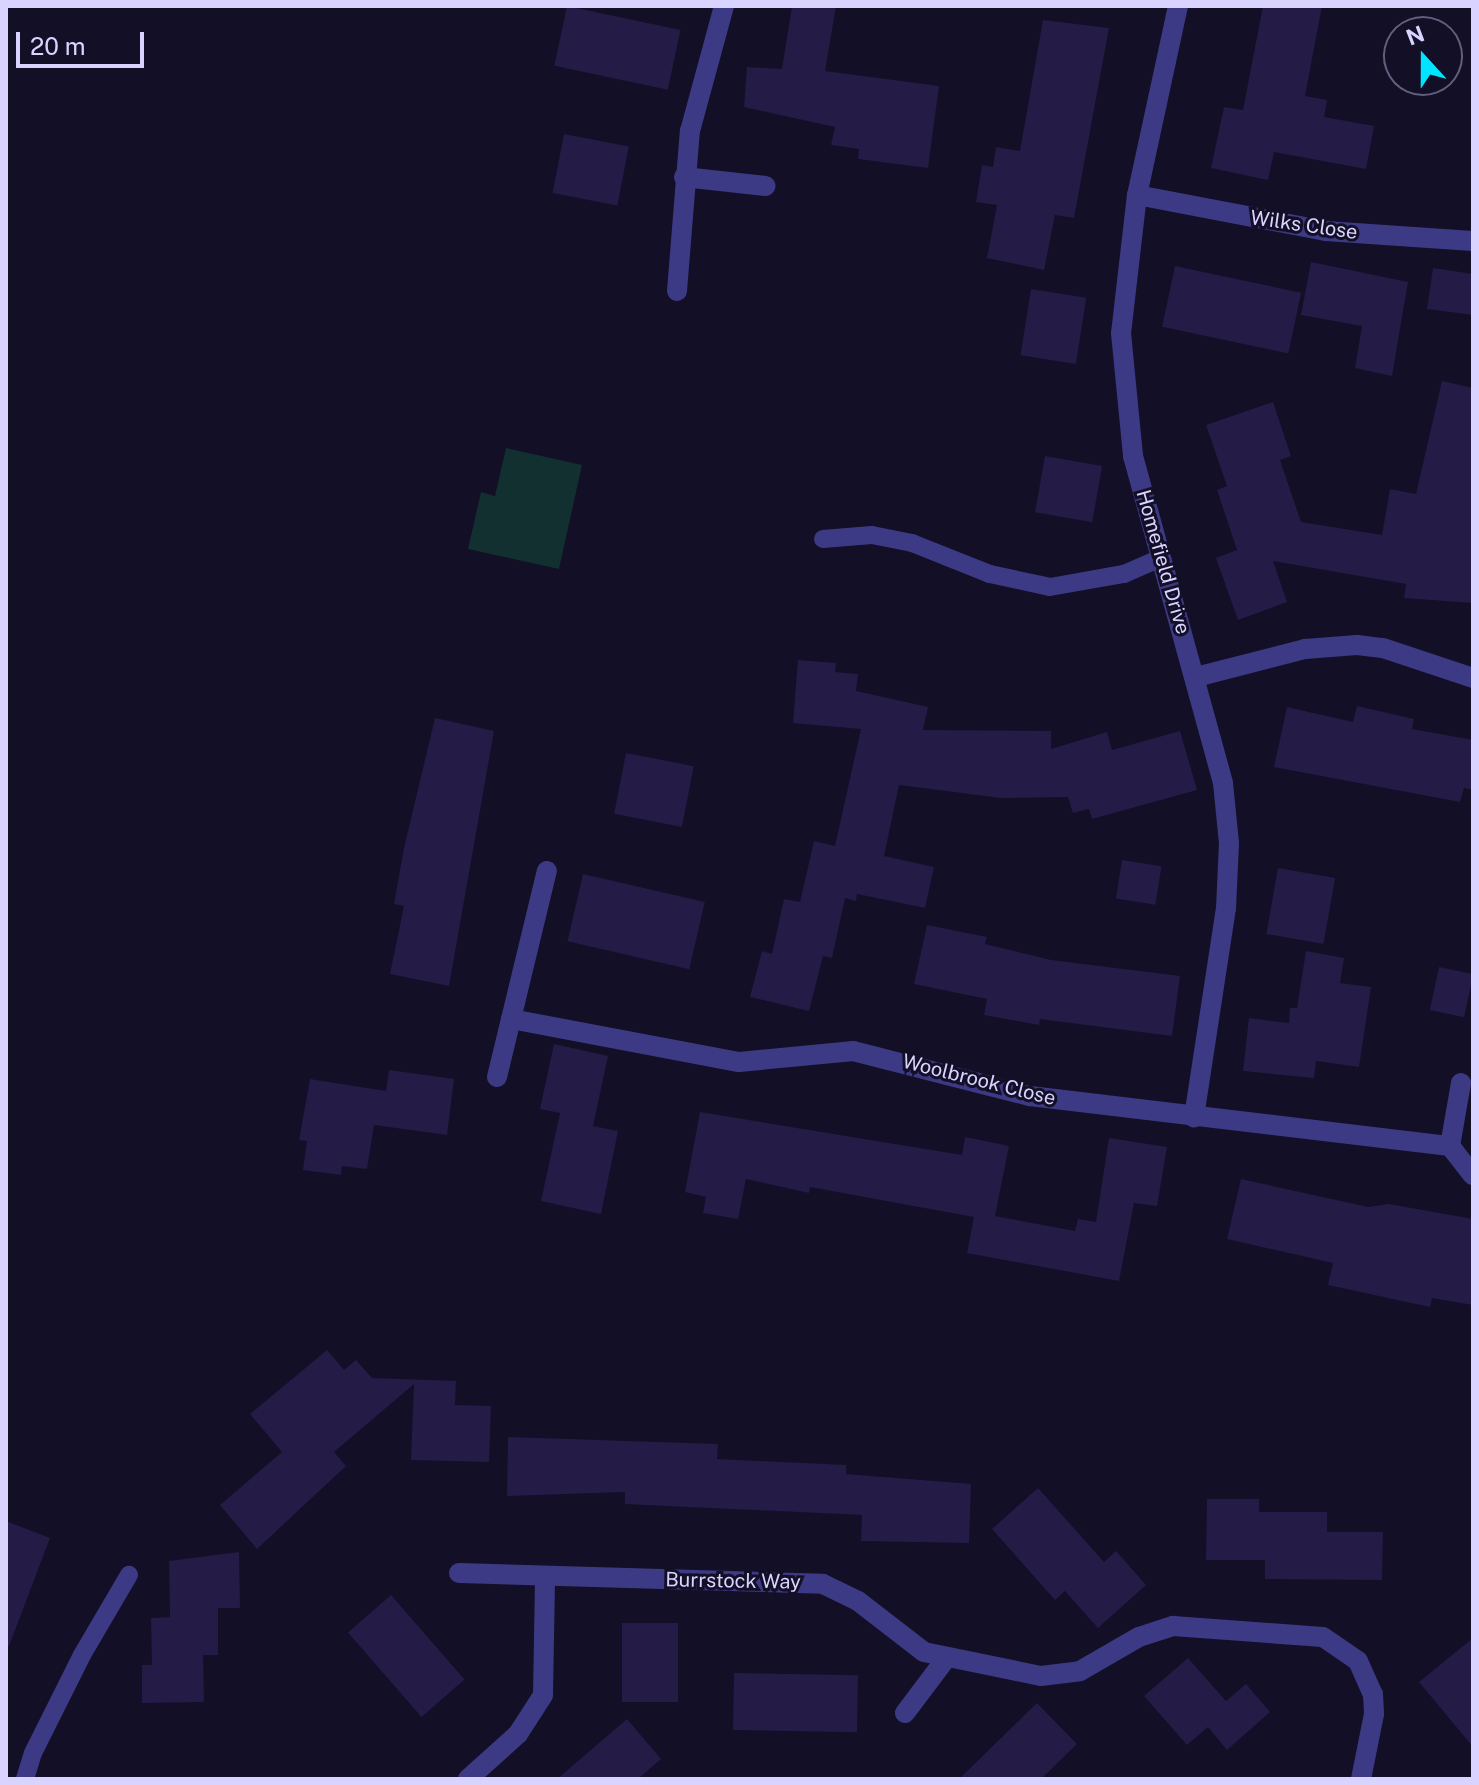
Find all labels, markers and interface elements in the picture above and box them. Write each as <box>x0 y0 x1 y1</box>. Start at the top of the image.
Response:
scale bar <box>20 16 148 66</box>
north arrow <box>1383 16 1463 96</box>
text: N <box>1402 20 1428 51</box>
text: 20 m <box>30 32 86 60</box>
street label: Wilks Close <box>1249 206 1359 244</box>
street label: Homefield Drive <box>1131 487 1195 637</box>
street label: Woolbrook Close <box>900 1049 1058 1111</box>
street label: Burrstock Way <box>665 1568 801 1594</box>

